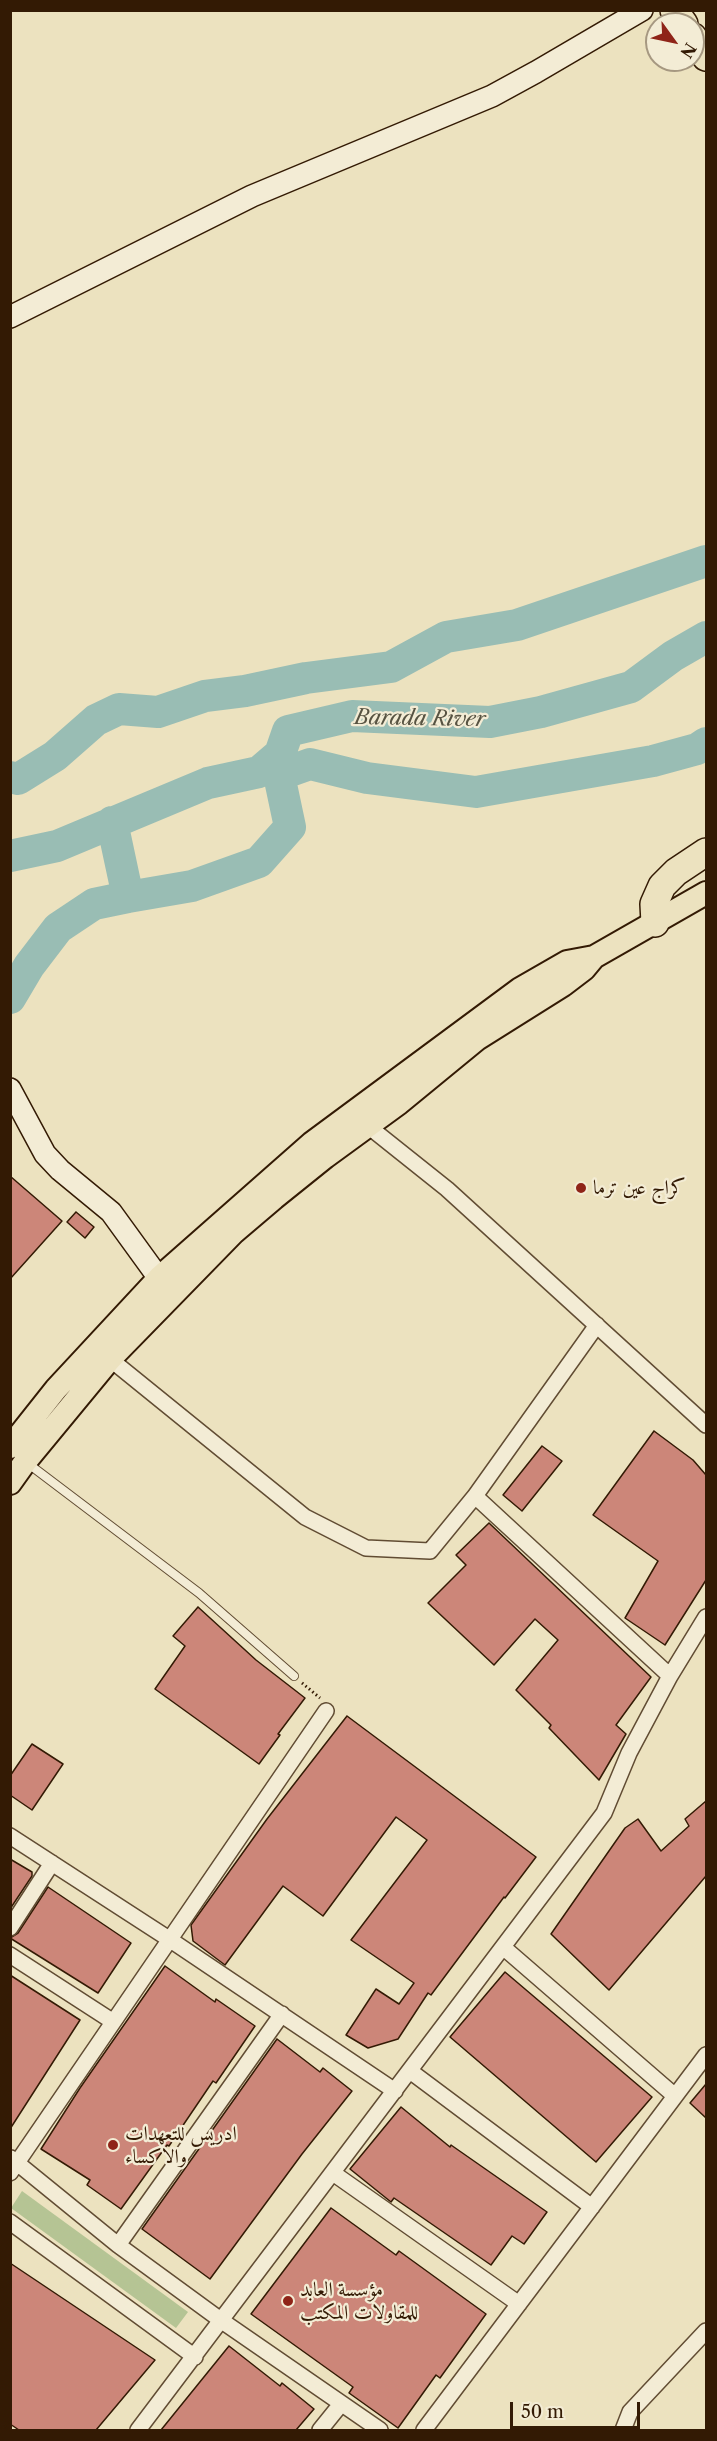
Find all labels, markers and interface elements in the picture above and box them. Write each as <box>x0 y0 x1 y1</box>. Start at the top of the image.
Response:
north arrow <box>645 12 705 72</box>
text: N <box>676 39 701 62</box>
water label: Barada River <box>354 705 486 733</box>
place label: كراج عين ترما <box>593 1176 686 1200</box>
marker: كراج عين ترما <box>574 1181 588 1195</box>
place label: ادريس للتعهدات والاكساء <box>125 2122 237 2169</box>
marker: ادريس للتعهدات والاكساء <box>106 2138 120 2152</box>
place label: مؤسسة العابد للمقاولات المكتب <box>300 2278 418 2325</box>
marker: مؤسسة العابد للمقاولات المكتب <box>281 2294 295 2308</box>
scale bar <box>513 2390 644 2428</box>
text: 50 m <box>521 2401 564 2423</box>

